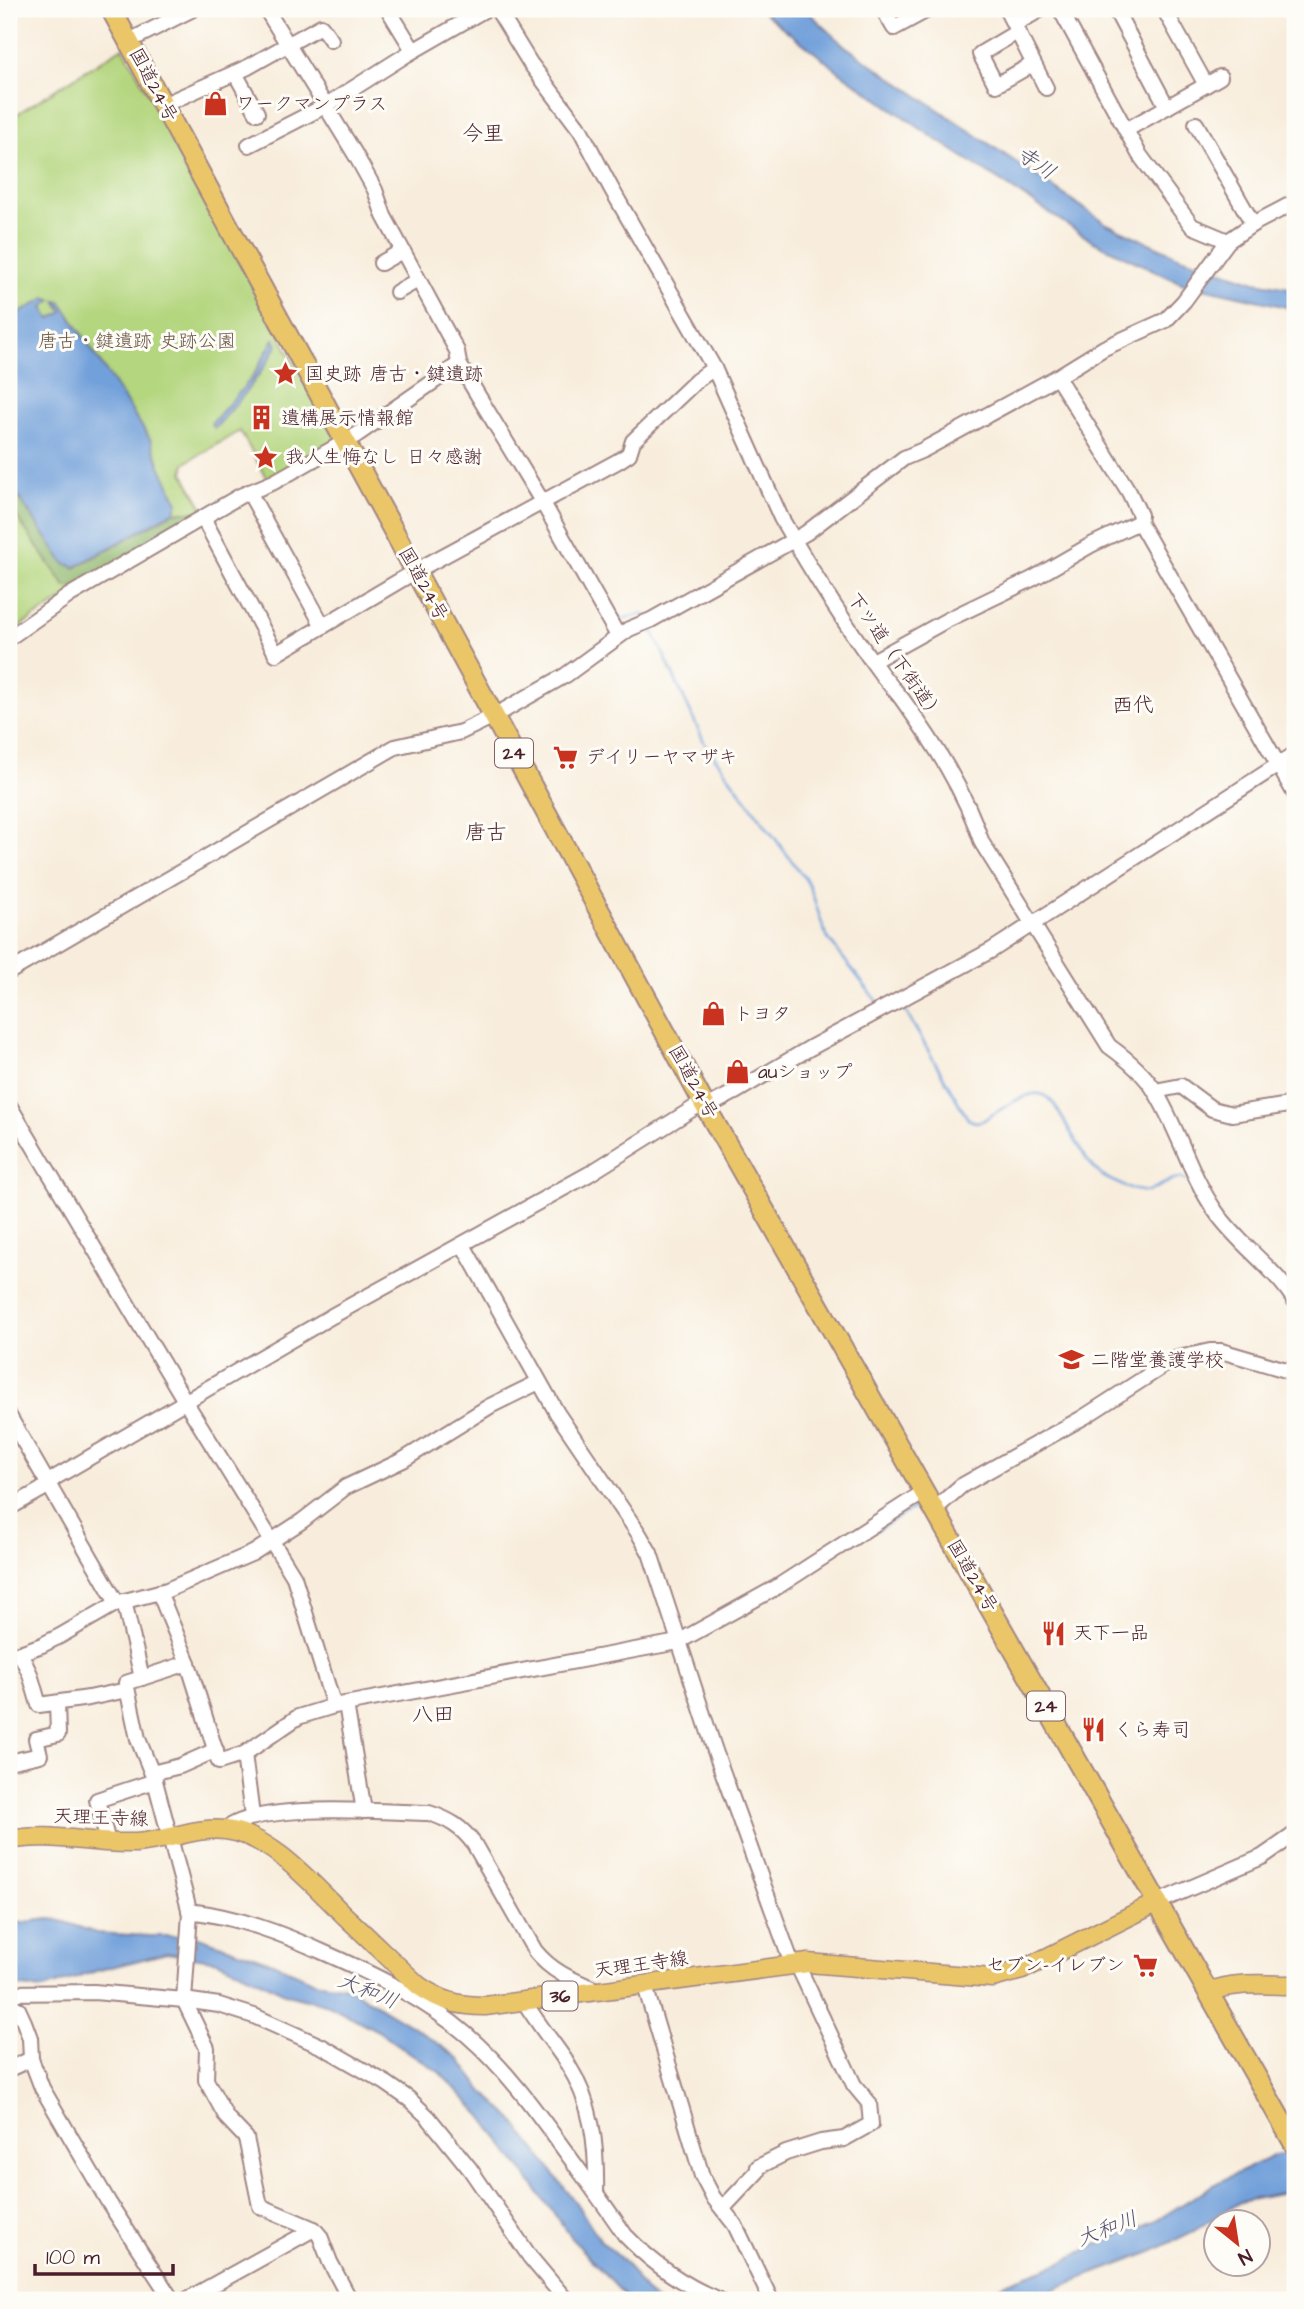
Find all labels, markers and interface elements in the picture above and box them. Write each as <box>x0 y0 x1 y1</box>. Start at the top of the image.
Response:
street label: 国道24号 <box>122 43 184 127</box>
shop icon: ワークマンプラス <box>202 90 230 118</box>
place label: ワークマンプラス <box>236 91 387 118</box>
district label: 今里 <box>462 119 504 148</box>
water label: 寺川 <box>1010 139 1062 187</box>
park label: 唐古・鍵遺跡 史跡公園 <box>38 328 236 355</box>
place icon: 国史跡 唐古・鍵遺跡 <box>271 360 299 388</box>
place label: 国史跡 唐古・鍵遺跡 <box>305 361 484 388</box>
building icon: 遺構展示情報館 <box>247 404 275 432</box>
place label: 遺構展示情報館 <box>281 405 414 432</box>
place icon: 我人生悔なし 日々感謝 <box>251 443 279 471</box>
place label: 我人生悔なし 日々感謝 <box>285 444 483 471</box>
street label: 国道24号 <box>392 542 454 626</box>
street label: 下ツ道（下街道） <box>840 587 950 727</box>
district label: 西代 <box>1112 691 1154 720</box>
road number: 24 <box>495 738 533 768</box>
supermarket icon: デイリーヤマザキ <box>552 743 580 771</box>
place label: デイリーヤマザキ <box>586 744 737 771</box>
district label: 唐古 <box>465 818 507 847</box>
shop icon: トヨタ <box>700 1000 728 1028</box>
place label: トヨタ <box>734 1001 791 1028</box>
street label: 国道24号 <box>662 1040 724 1124</box>
shop icon: auショップ <box>724 1058 752 1086</box>
place label: auショップ <box>758 1059 853 1086</box>
school or university icon: 二階堂養護学校 <box>1057 1346 1085 1374</box>
place label: 二階堂養護学校 <box>1091 1347 1224 1374</box>
street label: 国道24号 <box>940 1534 1004 1618</box>
restaurant icon: 天下一品 <box>1039 1619 1067 1647</box>
place label: 天下一品 <box>1073 1620 1149 1647</box>
road number: 24 <box>1027 1692 1065 1721</box>
district label: 八田 <box>412 1700 454 1729</box>
restaurant icon: くら寿司 <box>1080 1716 1108 1744</box>
place label: くら寿司 <box>1114 1717 1190 1744</box>
street label: 天理王寺線 <box>53 1803 149 1833</box>
street label: 天理王寺線 <box>592 1945 690 1985</box>
supermarket icon: セブン-イレブン <box>1131 1951 1159 1979</box>
place label: セブン-イレブン <box>986 1952 1125 1979</box>
water label: 大和川 <box>333 1966 403 2016</box>
road number: 36 <box>542 1982 578 2010</box>
water label: 大和川 <box>1072 2204 1142 2254</box>
north arrow <box>1202 2208 1272 2278</box>
scale bar <box>35 2232 173 2276</box>
text: N <box>1233 2242 1257 2271</box>
text: 100 m <box>46 2243 101 2272</box>

